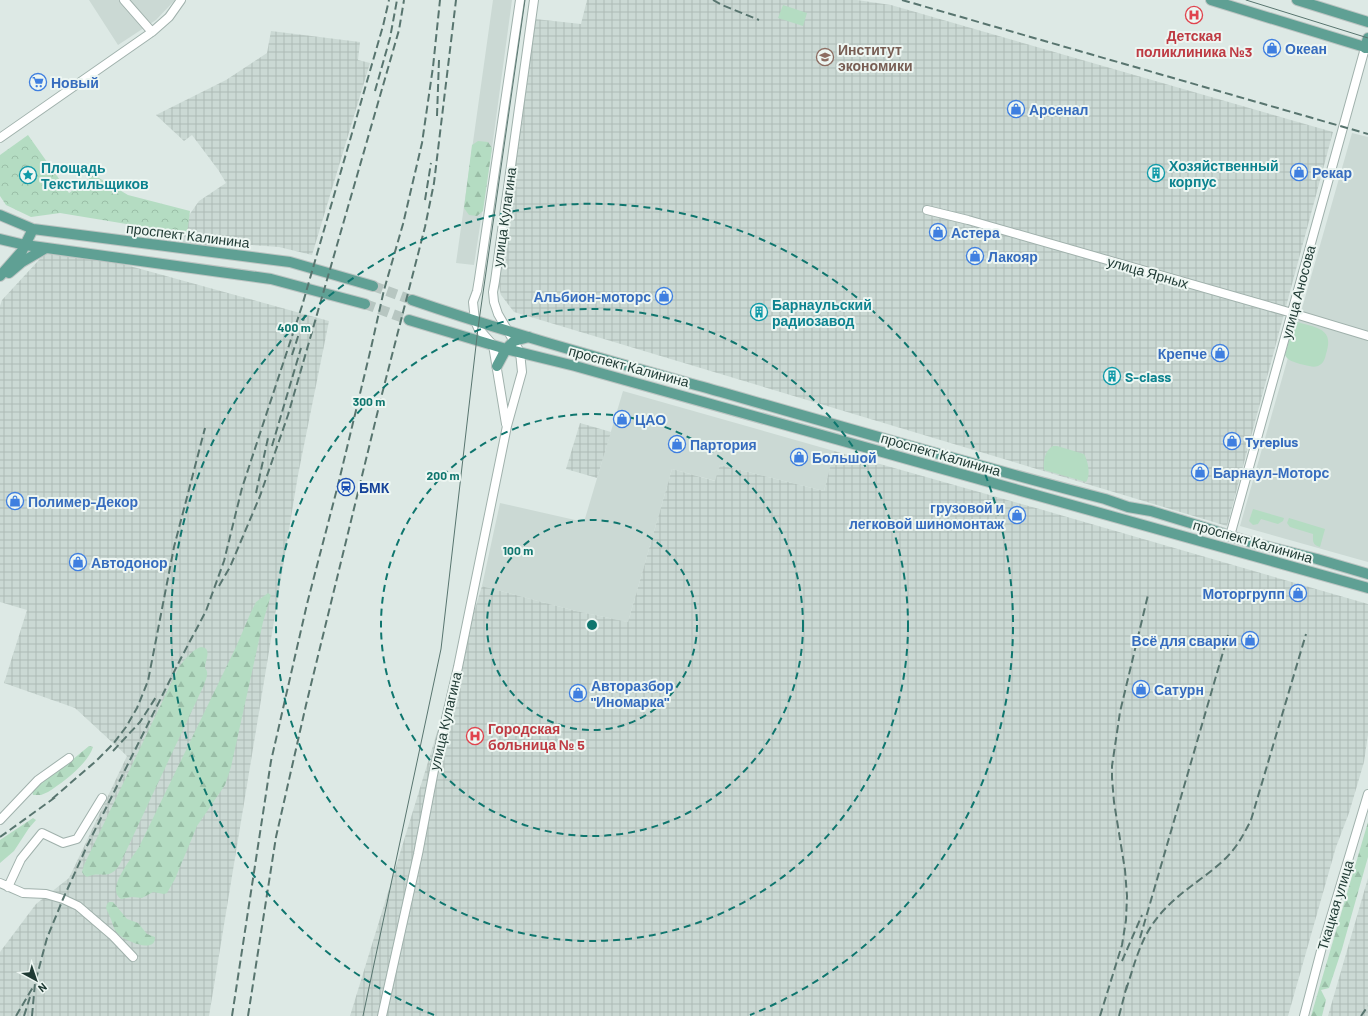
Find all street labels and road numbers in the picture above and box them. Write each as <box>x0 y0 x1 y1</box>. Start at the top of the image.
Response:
street label: улица Кулагина <box>489 166 519 268</box>
street label: проспект Калинина <box>125 219 251 251</box>
street label: улица Аносова <box>1277 243 1319 341</box>
street label: улица Ярных <box>1105 252 1191 292</box>
street label: проспект Калинина <box>567 342 691 390</box>
street label: проспект Калинина <box>879 429 1003 479</box>
street label: проспект Калинина <box>1191 516 1315 566</box>
street label: улица Кулагина <box>425 670 465 772</box>
street label: Ткацкая улица <box>1313 858 1357 952</box>

